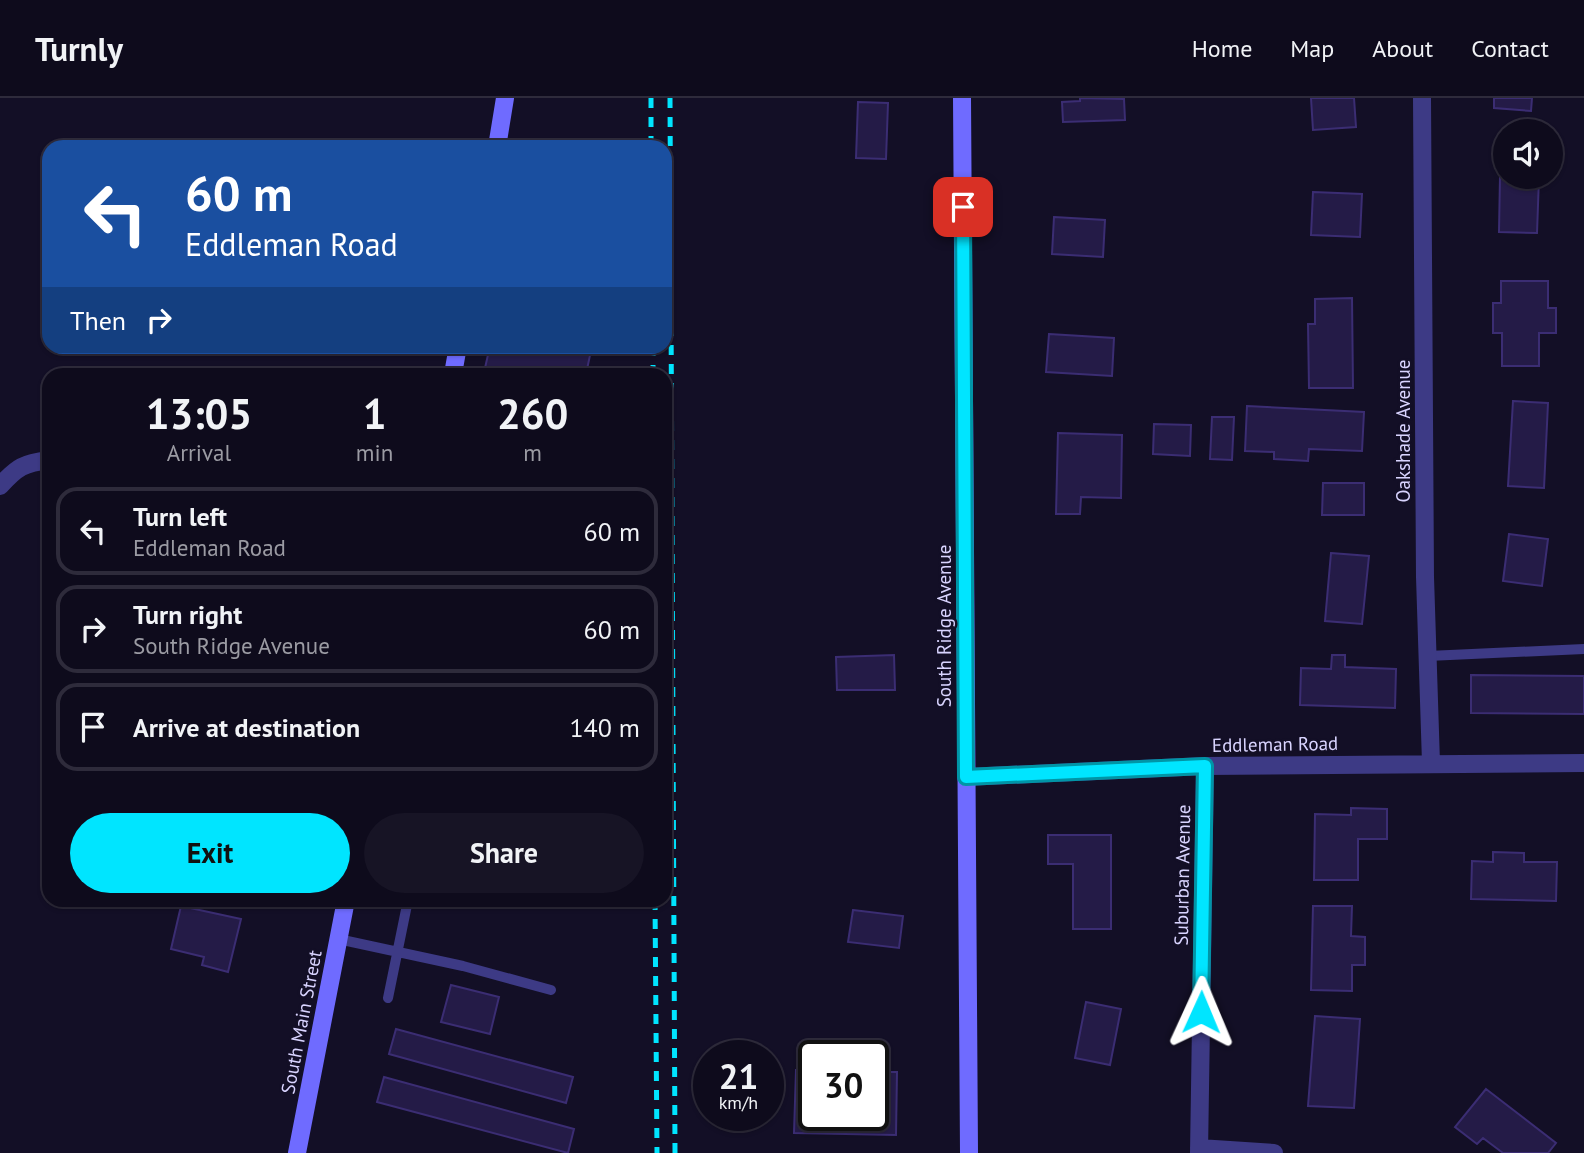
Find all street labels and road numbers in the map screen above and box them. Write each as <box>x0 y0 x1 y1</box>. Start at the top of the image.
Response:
street label: Oakshade Avenue <box>1391 359 1415 503</box>
street label: South Ridge Avenue <box>932 545 956 707</box>
street label: Eddleman Road <box>1212 731 1338 757</box>
street label: Suburban Avenue <box>1169 804 1195 946</box>
street label: South Main Street <box>275 948 327 1096</box>

